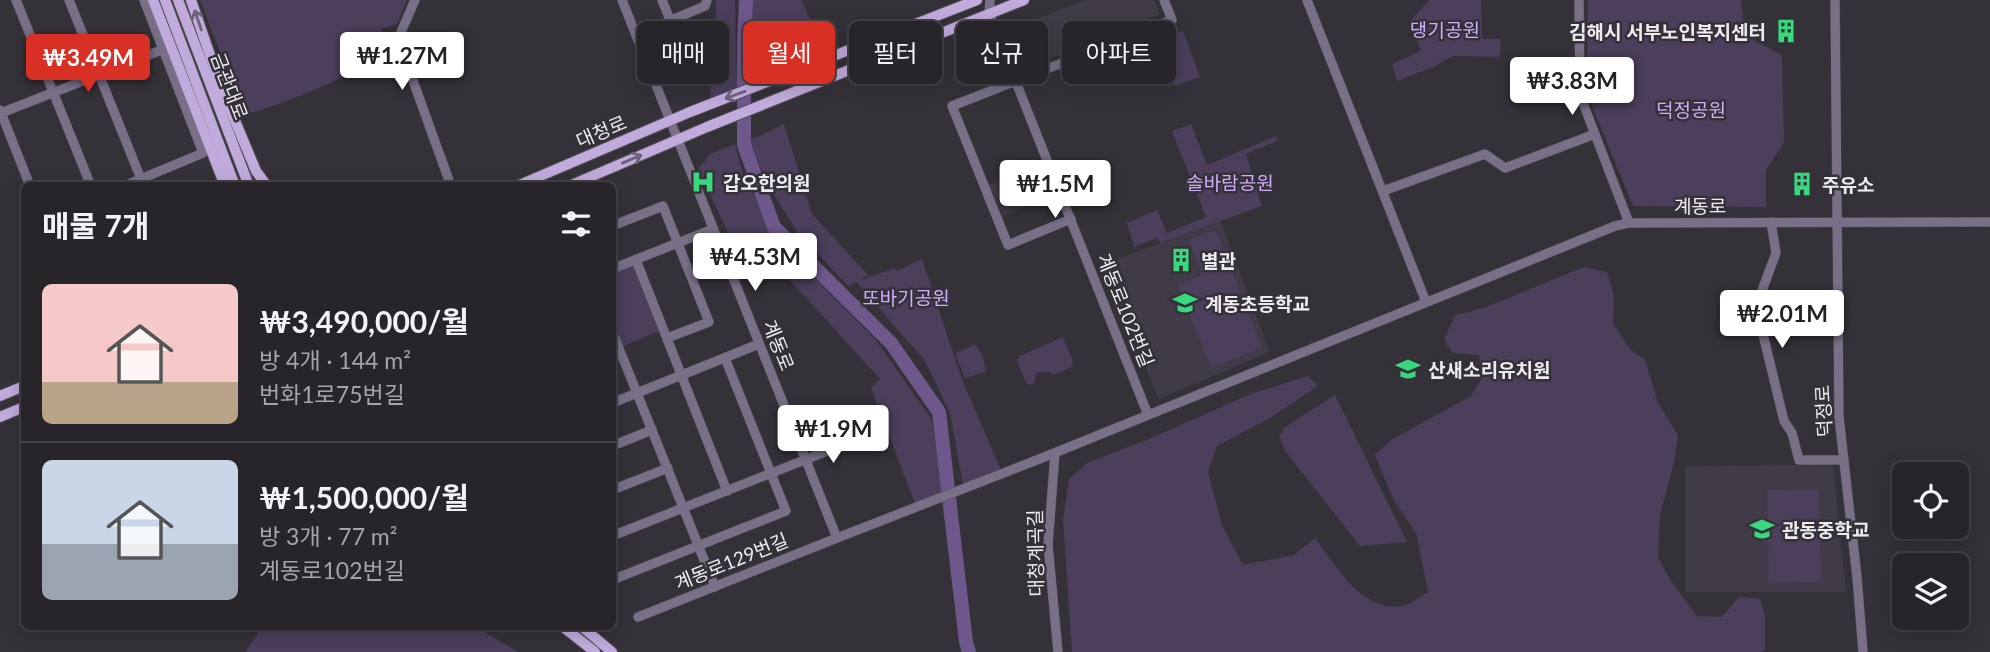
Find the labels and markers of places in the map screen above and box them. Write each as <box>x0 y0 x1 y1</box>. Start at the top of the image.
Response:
building icon: 김해시 서부노인복지센터 <box>1772 17 1800 45</box>
place label: 김해시 서부노인복지센터 <box>1569 20 1766 43</box>
pin: ₩1.27M <box>345 32 459 92</box>
pin: ₩3.49M <box>31 34 145 94</box>
pin: ₩3.83M <box>1515 58 1629 117</box>
pin: ₩1.5M <box>1006 160 1104 220</box>
hospital icon: 갑오한의원 <box>689 168 717 196</box>
building icon: 주유소 <box>1788 170 1816 198</box>
place label: 갑오한의원 <box>723 171 810 194</box>
place label: 주유소 <box>1822 173 1874 196</box>
pin: ₩4.53M <box>698 233 812 293</box>
building icon: 별관 <box>1167 246 1195 274</box>
place label: 별관 <box>1201 249 1236 272</box>
school or university icon: 계동초등학교 <box>1171 289 1199 317</box>
pin: ₩2.01M <box>1725 290 1839 350</box>
place label: 계동초등학교 <box>1205 292 1310 315</box>
school or university icon: 산새소리유치원 <box>1394 355 1422 383</box>
place label: 산새소리유치원 <box>1428 358 1550 381</box>
pin: ₩1.9M <box>784 406 882 465</box>
school or university icon: 관동중학교 <box>1748 515 1776 543</box>
place label: 관동중학교 <box>1782 518 1869 541</box>

